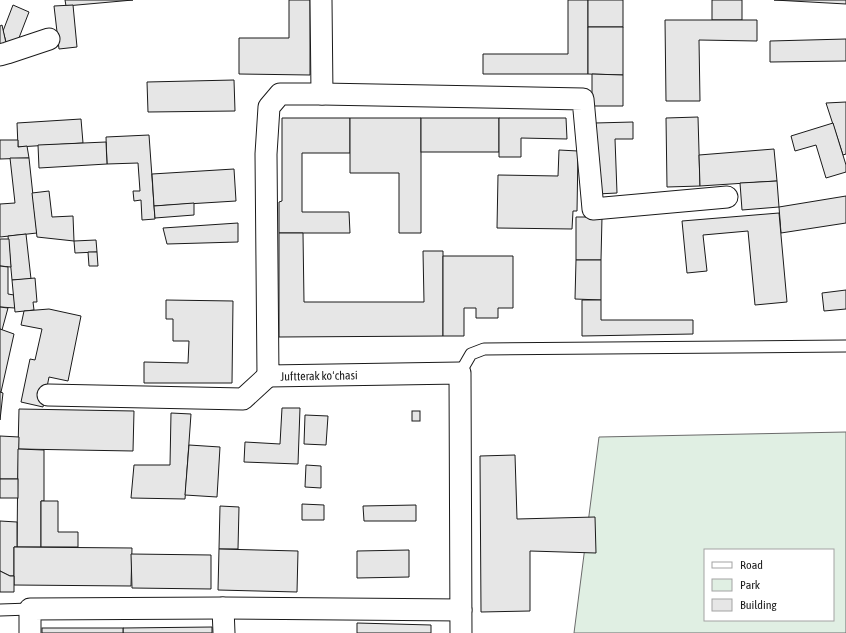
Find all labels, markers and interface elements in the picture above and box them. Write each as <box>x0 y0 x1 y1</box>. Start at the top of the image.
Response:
street label: Juftterak koʻchasi <box>280 368 358 384</box>
legend <box>704 549 834 621</box>
text: Road <box>740 558 763 572</box>
text: Park <box>740 578 761 592</box>
text: Building <box>740 598 778 612</box>

